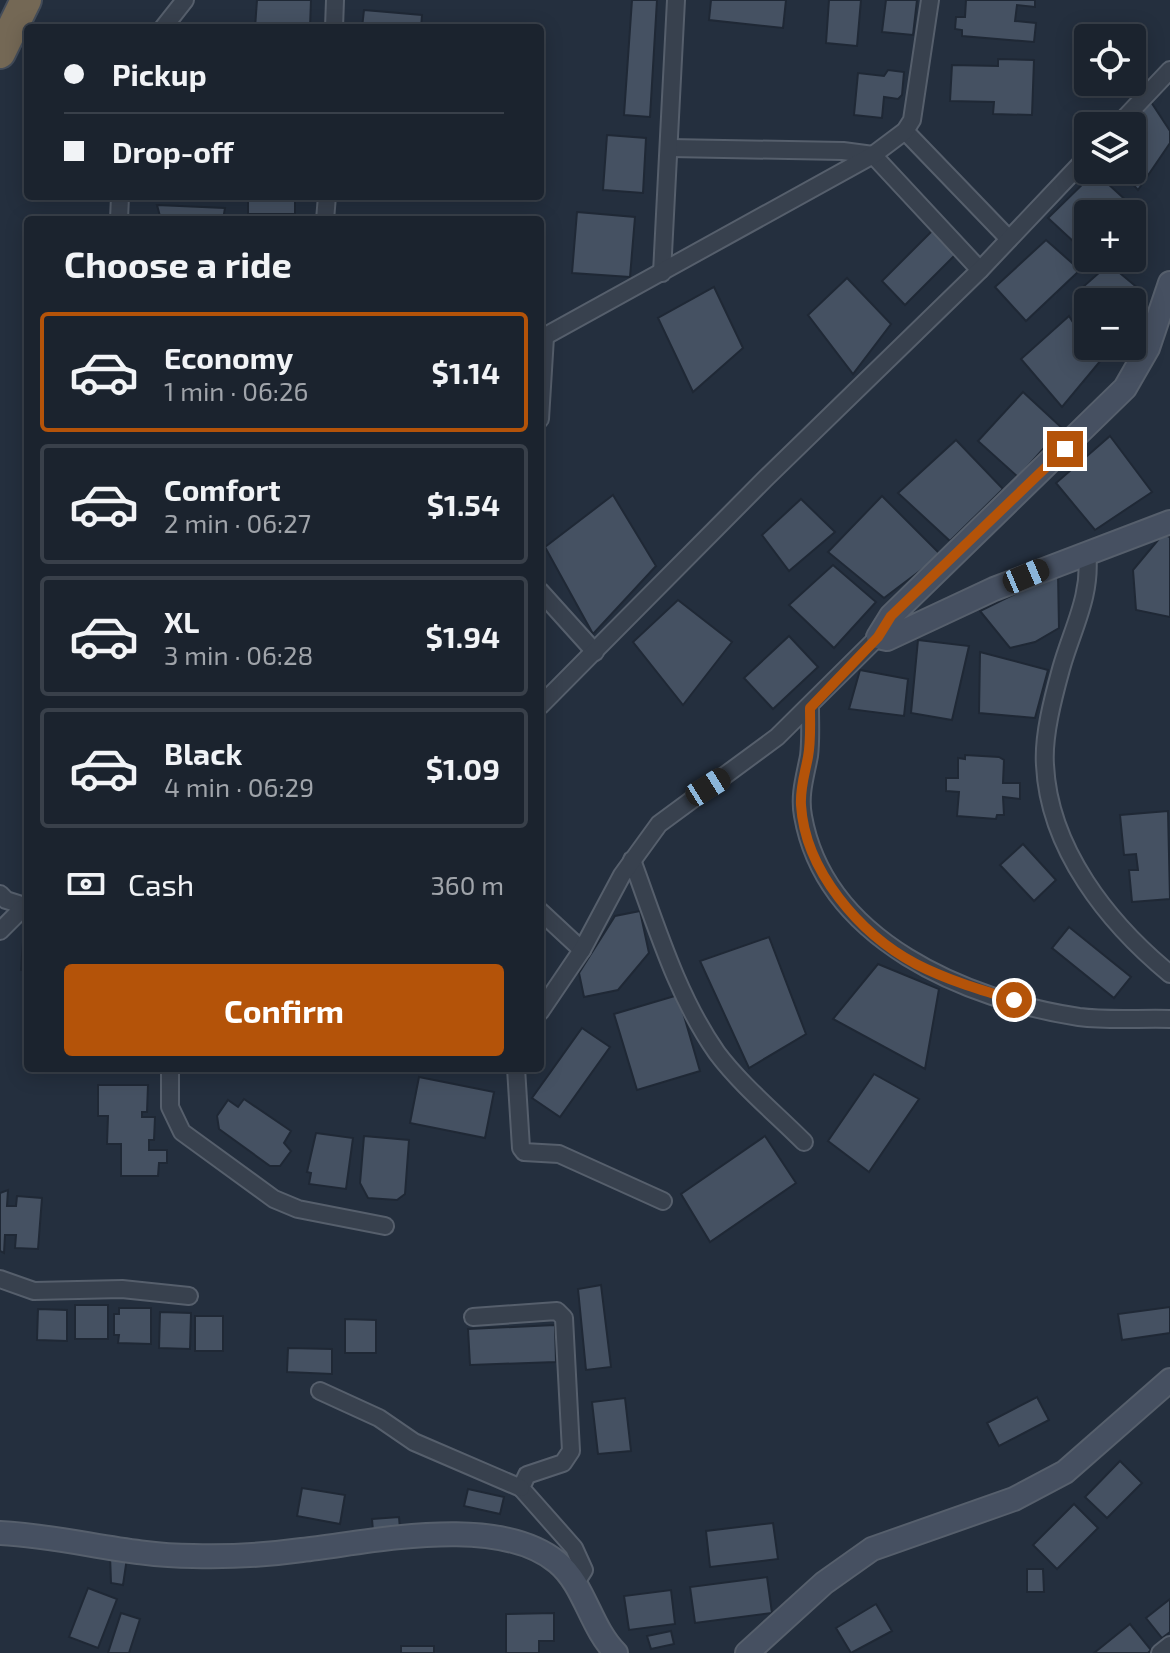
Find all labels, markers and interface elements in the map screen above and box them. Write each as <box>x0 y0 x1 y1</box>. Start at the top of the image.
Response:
map controls <box>1074 24 1146 360</box>
button: locate <box>1074 24 1146 96</box>
text: Pickup <box>112 56 207 92</box>
button: layers <box>1074 112 1146 184</box>
text: Drop-off <box>112 133 234 169</box>
button: + <box>1074 200 1146 272</box>
text: Choose a ride <box>64 242 292 285</box>
button: − <box>1074 288 1146 360</box>
icon: car <box>68 336 140 408</box>
text: Economy <box>164 339 293 375</box>
text: $1.14 <box>432 354 500 390</box>
text: 1 min · 06:26 <box>164 375 308 406</box>
route end <box>1047 431 1083 467</box>
icon: car <box>68 468 140 540</box>
text: Comfort <box>164 471 281 507</box>
text: $1.54 <box>427 486 500 522</box>
text: 2 min · 06:27 <box>164 507 311 538</box>
car <box>999 556 1053 596</box>
icon: car <box>68 600 140 672</box>
text: XL <box>164 603 199 639</box>
text: $1.94 <box>426 618 500 654</box>
text: 3 min · 06:28 <box>164 639 313 670</box>
icon: car <box>68 732 140 804</box>
text: Black <box>164 735 242 771</box>
text: $1.09 <box>426 750 500 786</box>
car <box>681 764 735 810</box>
text: 4 min · 06:29 <box>164 771 314 802</box>
icon: cash <box>64 862 108 906</box>
text: Cash <box>128 866 194 902</box>
text: 360 m <box>430 869 504 900</box>
button: Confirm <box>64 964 504 1056</box>
route start <box>996 982 1032 1018</box>

